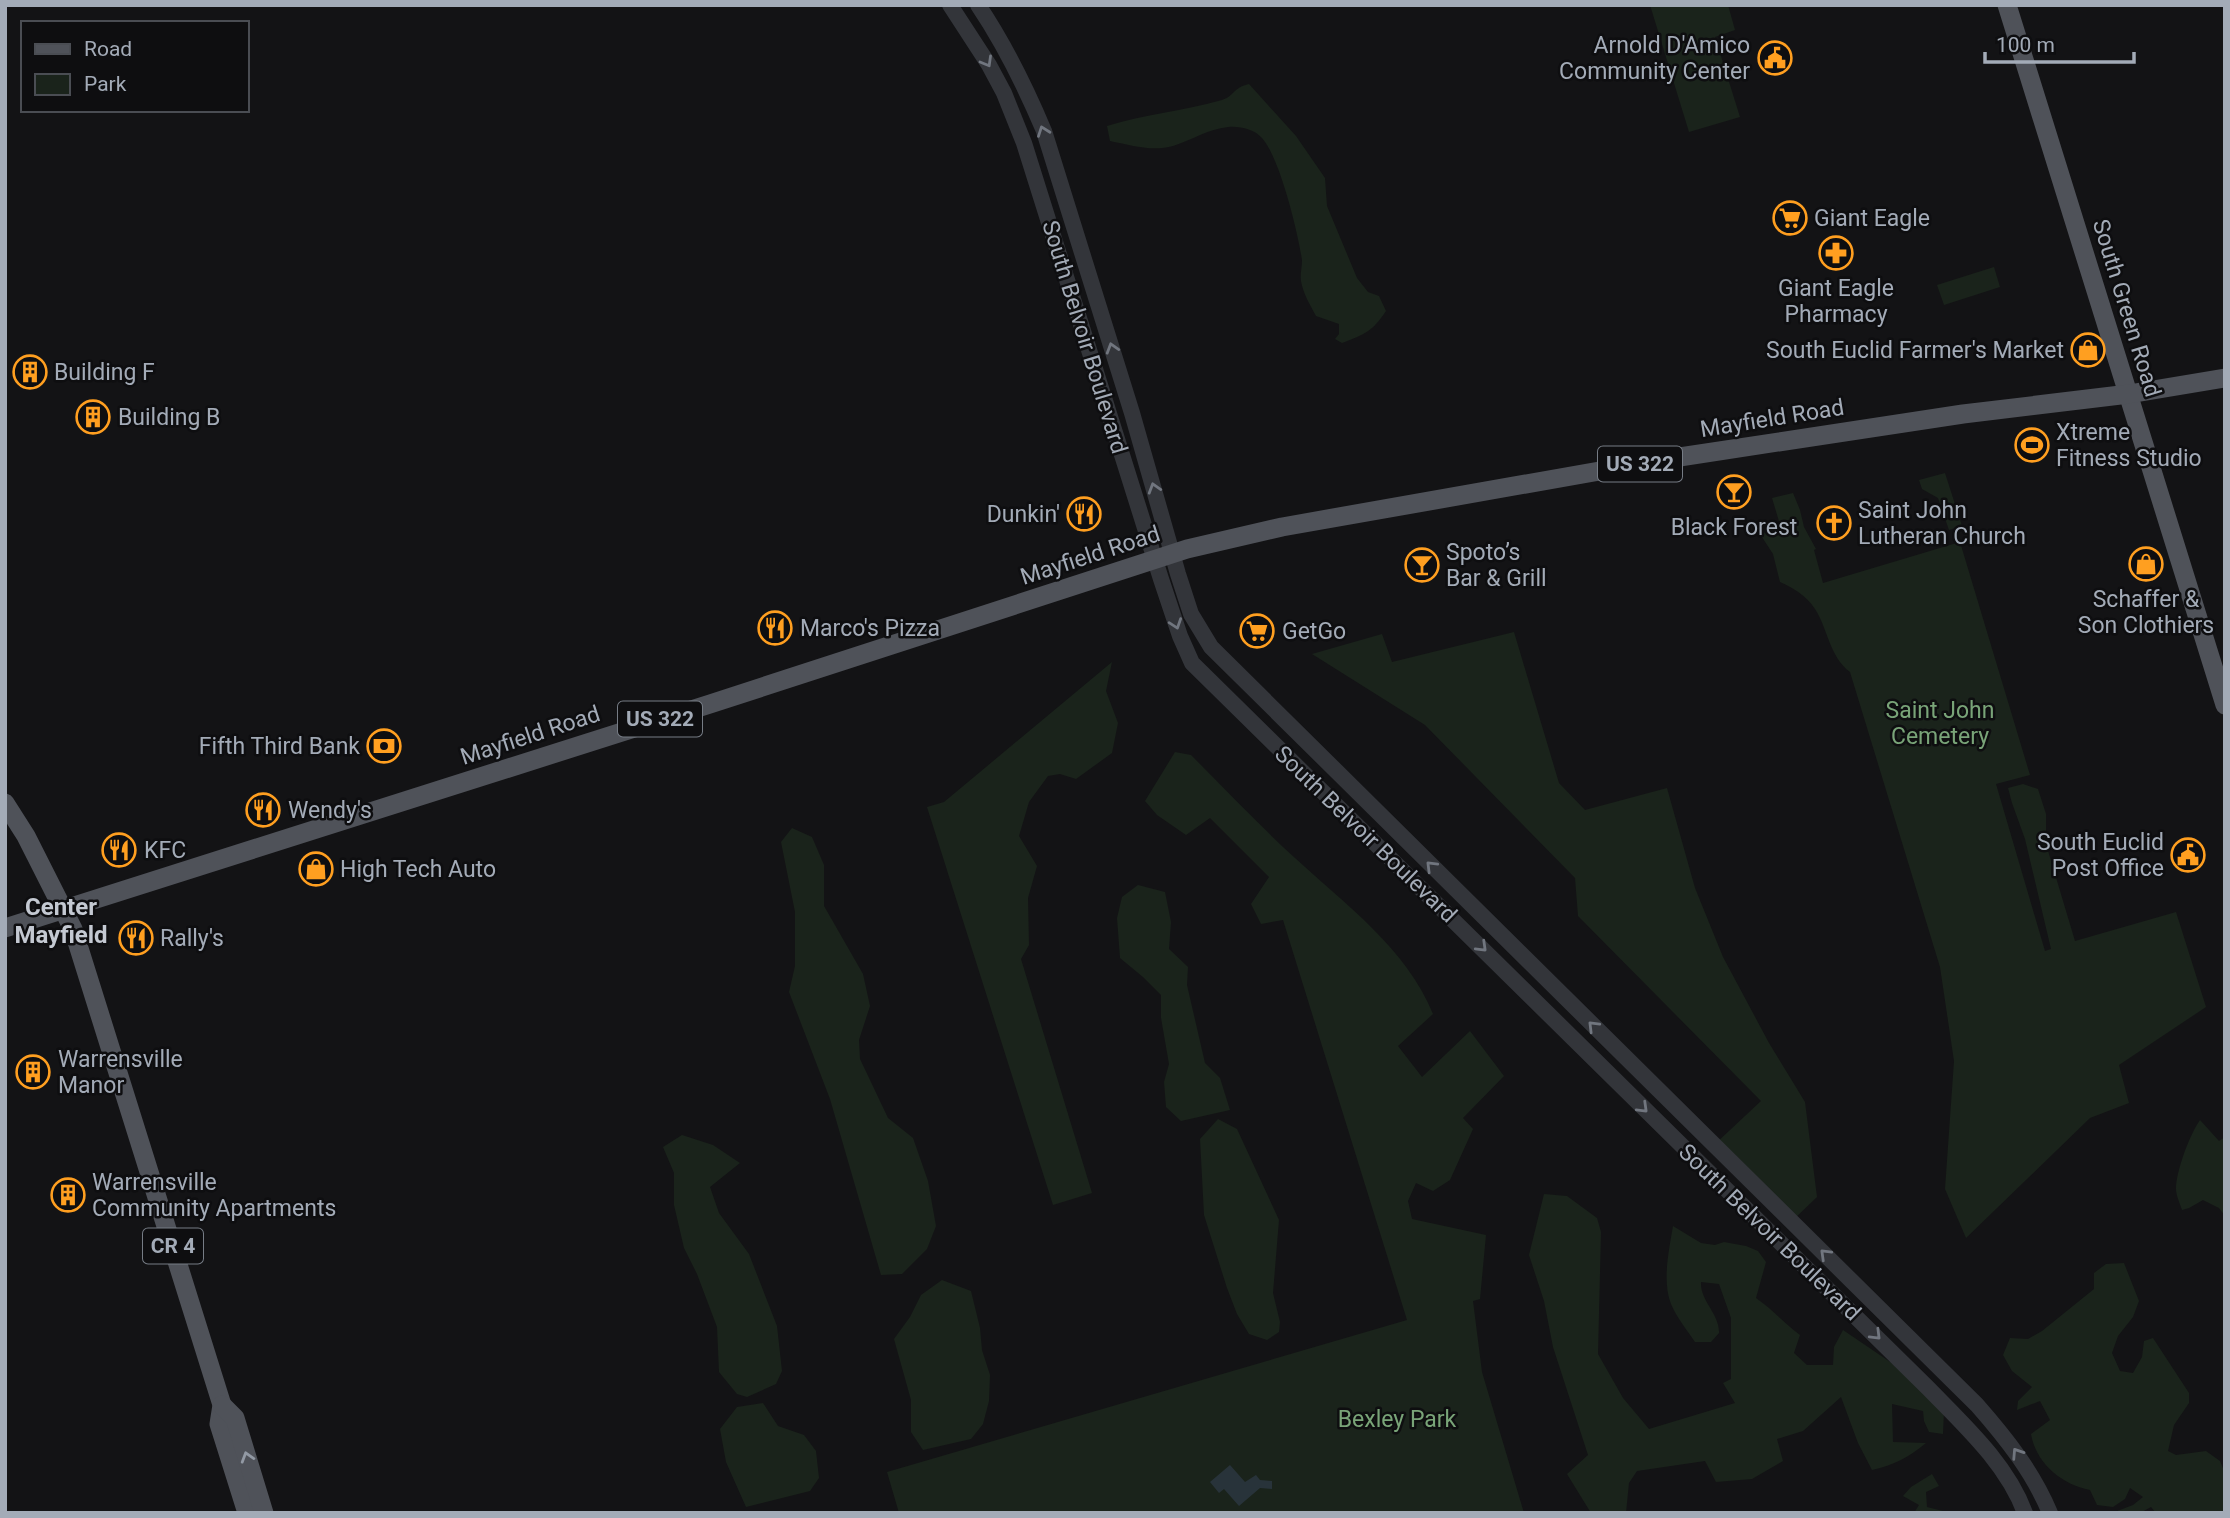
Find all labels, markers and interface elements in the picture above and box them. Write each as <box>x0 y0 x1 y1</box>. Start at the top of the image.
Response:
legend <box>21 21 248 112</box>
scale bar <box>1985 21 2134 65</box>
place label: Arnold D'Amico Community Center <box>1559 32 1750 85</box>
text: 100 m <box>1996 33 2055 57</box>
text: Road <box>84 37 132 61</box>
public building icon: Arnold D'Amico Community Center <box>1756 39 1794 77</box>
one-way arrow <box>979 55 992 68</box>
text: Park <box>84 72 127 96</box>
one-way arrow <box>1037 125 1051 137</box>
supermarket icon: Giant Eagle <box>1771 199 1809 237</box>
place label: Giant Eagle <box>1814 205 1930 232</box>
street label: South Green Road <box>2087 216 2166 400</box>
street label: South Belvoir Boulevard <box>1036 217 1133 457</box>
pharmacy icon: Giant Eagle Pharmacy <box>1817 234 1855 272</box>
place label: Giant Eagle Pharmacy <box>1778 275 1894 328</box>
shop icon: South Euclid Farmer's Market <box>2069 331 2107 369</box>
place label: South Euclid Farmer's Market <box>1766 337 2064 364</box>
one-way arrow <box>1105 342 1120 354</box>
building icon: Building F <box>11 353 49 391</box>
place label: Building F <box>54 359 155 386</box>
street label: Mayfield Road <box>1698 394 1846 443</box>
building icon: Building B <box>74 398 112 436</box>
place label: Building B <box>118 404 220 431</box>
place label: Xtreme Fitness Studio <box>2056 419 2202 472</box>
sports icon: Xtreme Fitness Studio <box>2013 426 2051 464</box>
road number: US 322 <box>1598 447 1682 482</box>
bar icon: Black Forest <box>1715 473 1753 511</box>
one-way arrow <box>1147 482 1162 494</box>
restaurant icon: Dunkin' <box>1065 495 1103 533</box>
place label: Saint John Lutheran Church <box>1858 497 2026 550</box>
place label: Dunkin' <box>987 501 1060 528</box>
church icon: Saint John Lutheran Church <box>1815 504 1853 542</box>
place label: Black Forest <box>1671 514 1797 541</box>
street label: Mayfield Road <box>1017 520 1163 591</box>
place label: Spoto’s Bar & Grill <box>1446 539 1547 592</box>
shop icon: Schaffer & Son Clothiers <box>2127 545 2165 583</box>
bar icon: Spoto’s Bar & Grill <box>1403 546 1441 584</box>
place label: Schaffer & Son Clothiers <box>2078 586 2214 639</box>
restaurant icon: Marco's Pizza <box>756 609 794 647</box>
supermarket icon: GetGo <box>1238 612 1276 650</box>
place label: Marco's Pizza <box>800 615 940 642</box>
one-way arrow <box>1168 617 1182 630</box>
place label: GetGo <box>1282 618 1346 645</box>
park label: Saint John Cemetery <box>1886 697 1994 750</box>
street label: Mayfield Road <box>457 700 603 771</box>
road number: US 322 <box>618 702 702 736</box>
bank icon: Fifth Third Bank <box>365 727 403 765</box>
place label: Fifth Third Bank <box>199 733 360 760</box>
street label: South Belvoir Boulevard <box>1269 740 1462 928</box>
restaurant icon: Wendy's <box>244 791 282 829</box>
place label: Wendy's <box>288 797 372 824</box>
place label: South Euclid Post Office <box>2037 829 2164 882</box>
restaurant icon: KFC <box>100 831 138 869</box>
public building icon: South Euclid Post Office <box>2169 836 2207 874</box>
place label: KFC <box>144 837 186 864</box>
shop icon: High Tech Auto <box>297 850 335 888</box>
place label: High Tech Auto <box>340 856 496 883</box>
one-way arrow <box>1427 862 1440 875</box>
district label: Center Mayfield <box>14 893 108 949</box>
restaurant icon: Rally's <box>117 919 155 957</box>
place label: Rally's <box>160 925 224 952</box>
one-way arrow <box>1473 939 1486 952</box>
one-way arrow <box>1589 1021 1602 1034</box>
place label: Warrensville Manor <box>58 1046 183 1099</box>
building icon: Warrensville Manor <box>14 1053 52 1091</box>
one-way arrow <box>1635 1099 1648 1112</box>
street label: South Belvoir Boulevard <box>1673 1138 1866 1326</box>
place label: Warrensville Community Apartments <box>92 1169 336 1222</box>
building icon: Warrensville Community Apartments <box>49 1176 87 1214</box>
road number: CR 4 <box>143 1228 203 1264</box>
one-way arrow <box>1821 1250 1834 1263</box>
one-way arrow <box>1867 1327 1880 1340</box>
park label: Bexley Park <box>1338 1406 1457 1433</box>
one-way arrow <box>2012 1448 2025 1461</box>
one-way arrow <box>240 1451 255 1463</box>

